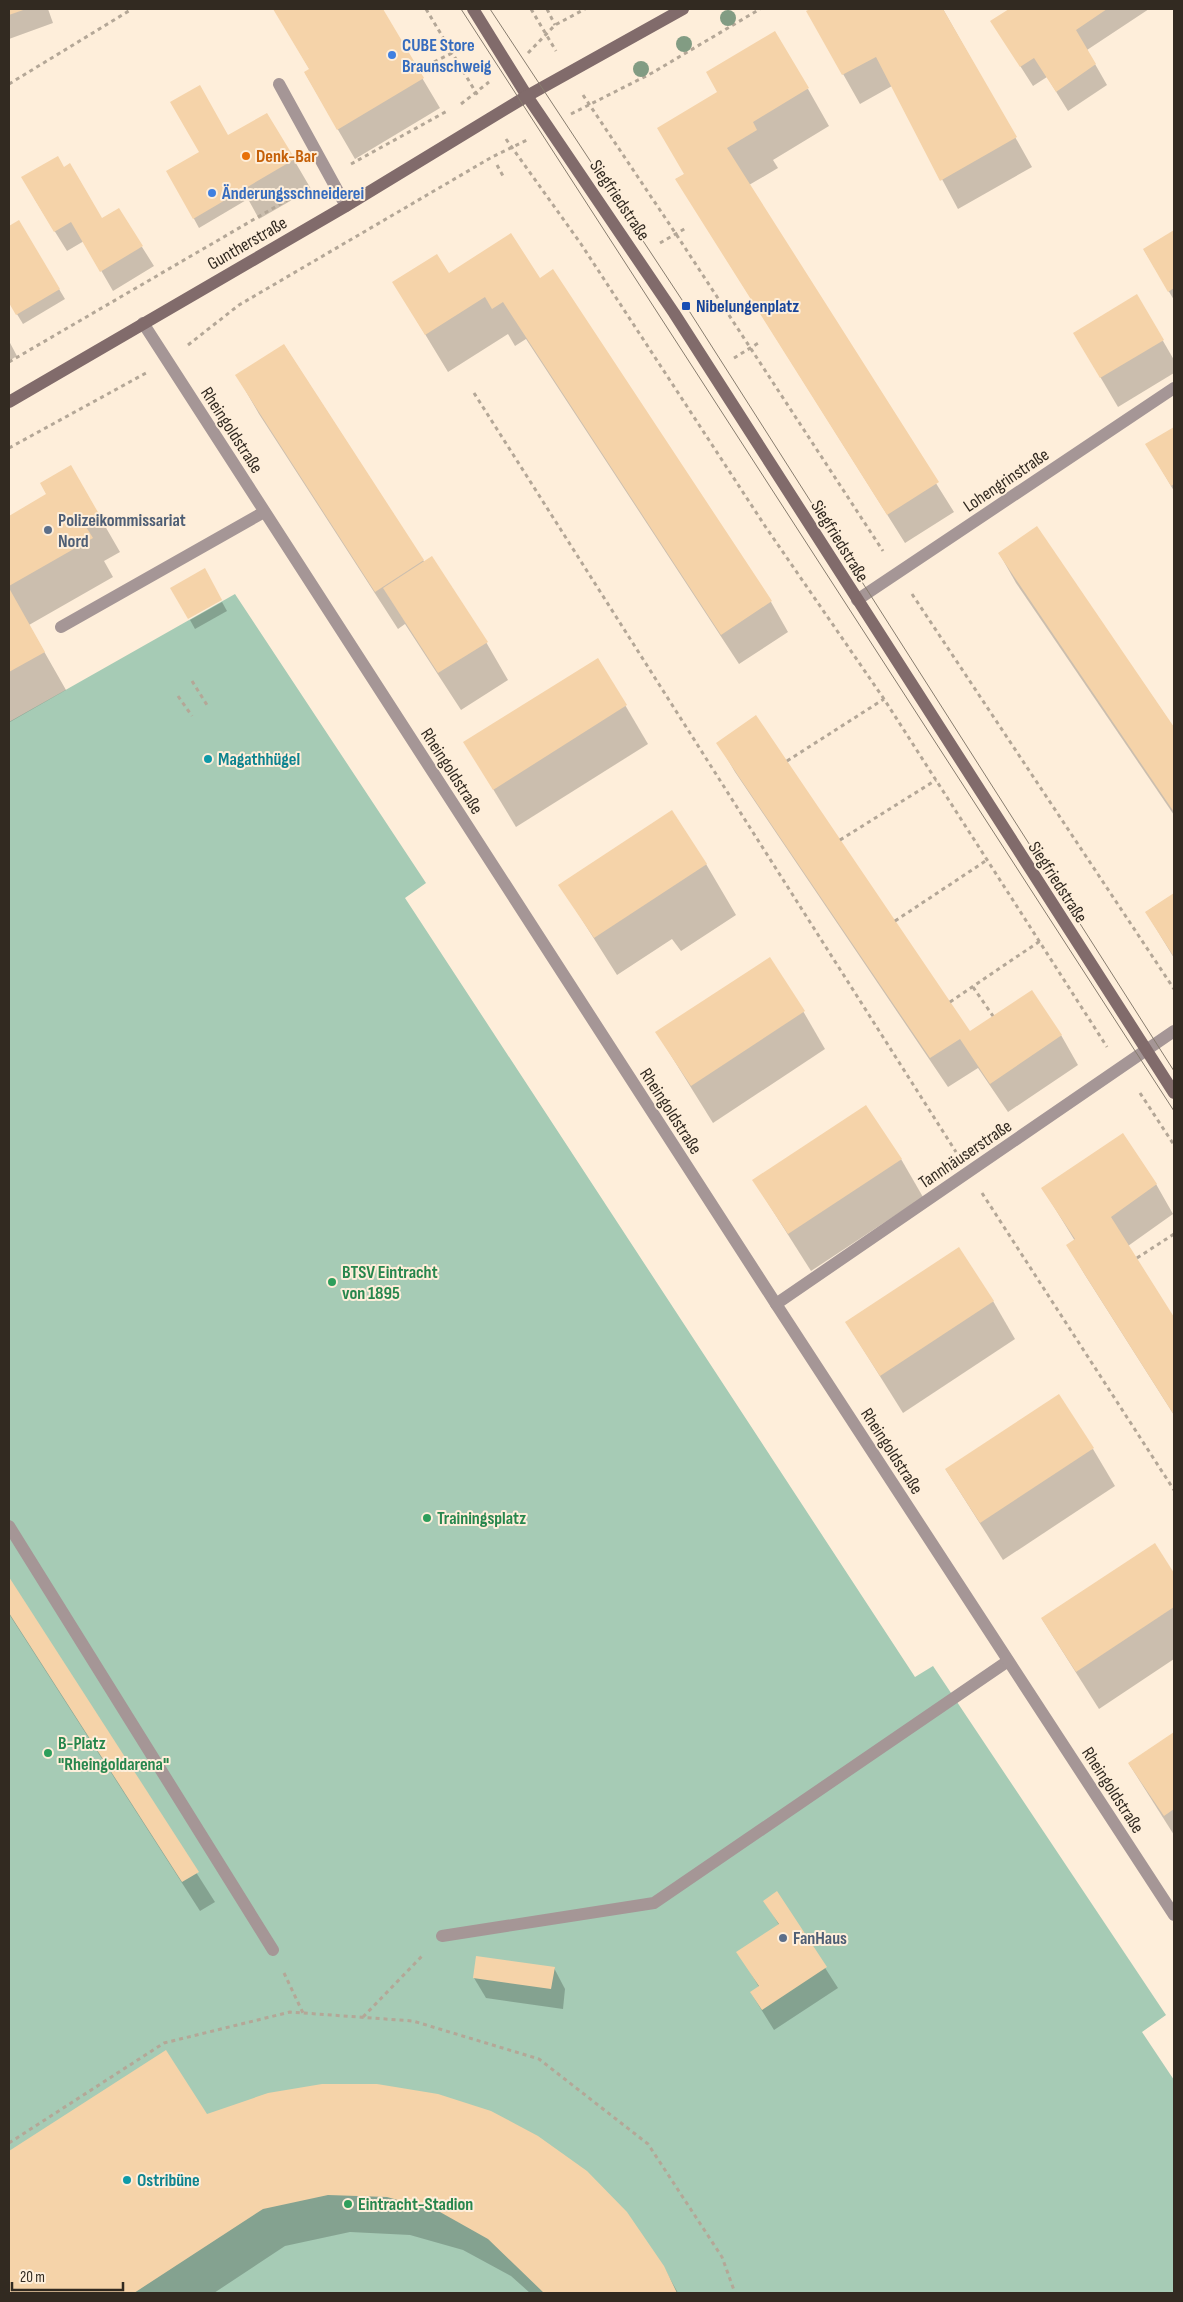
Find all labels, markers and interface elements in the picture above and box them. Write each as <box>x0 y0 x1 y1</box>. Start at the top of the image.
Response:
place label: CUBE Store Braunschweig <box>402 35 492 77</box>
marker: CUBE Store Braunschweig <box>386 49 398 61</box>
place label: Denk-Bar <box>256 146 317 167</box>
marker: Denk-Bar <box>240 150 252 162</box>
street label: Siegfriedstraße <box>585 156 654 244</box>
place label: Änderungsschneiderei <box>221 183 364 204</box>
marker: Änderungsschneiderei <box>206 187 218 199</box>
street label: Guntherstraße <box>204 212 291 275</box>
place label: Nibelungenplatz <box>696 296 799 317</box>
marker: Nibelungenplatz <box>680 300 692 312</box>
street label: Rheingoldstraße <box>196 383 267 477</box>
street label: Lohengrinstraße <box>960 444 1053 517</box>
street label: Siegfriedstraße <box>806 496 873 586</box>
place label: Polizeikommissariat Nord <box>58 510 186 552</box>
marker: Polizeikommissariat Nord <box>42 524 54 536</box>
street label: Rheingoldstraße <box>416 724 487 818</box>
place label: Magathhügel <box>218 749 300 770</box>
marker: Magathhügel <box>202 753 214 765</box>
street label: Siegfriedstraße <box>1024 838 1092 927</box>
street label: Rheingoldstraße <box>635 1064 706 1158</box>
street label: Tannhäuserstraße <box>915 1116 1016 1193</box>
place label: BTSV Eintracht von 1895 <box>342 1262 438 1304</box>
marker: BTSV Eintracht von 1895 <box>326 1276 338 1288</box>
street label: Rheingoldstraße <box>856 1404 927 1498</box>
place label: Trainingsplatz <box>437 1508 526 1529</box>
marker: Trainingsplatz <box>421 1512 433 1524</box>
place label: B-Platz "Rheingoldarena" <box>58 1733 169 1775</box>
street label: Rheingoldstraße <box>1077 1743 1148 1837</box>
marker: B-Platz "Rheingoldarena" <box>42 1747 54 1759</box>
place label: FanHaus <box>793 1928 847 1949</box>
marker: FanHaus <box>777 1932 789 1944</box>
place label: Ostribüne <box>137 2170 200 2191</box>
marker: Ostribüne <box>121 2174 133 2186</box>
place label: Eintracht-Stadion <box>358 2194 473 2215</box>
marker: Eintracht-Stadion <box>342 2198 354 2210</box>
scale bar <box>12 2260 124 2292</box>
text: 20 m <box>20 2268 45 2287</box>

